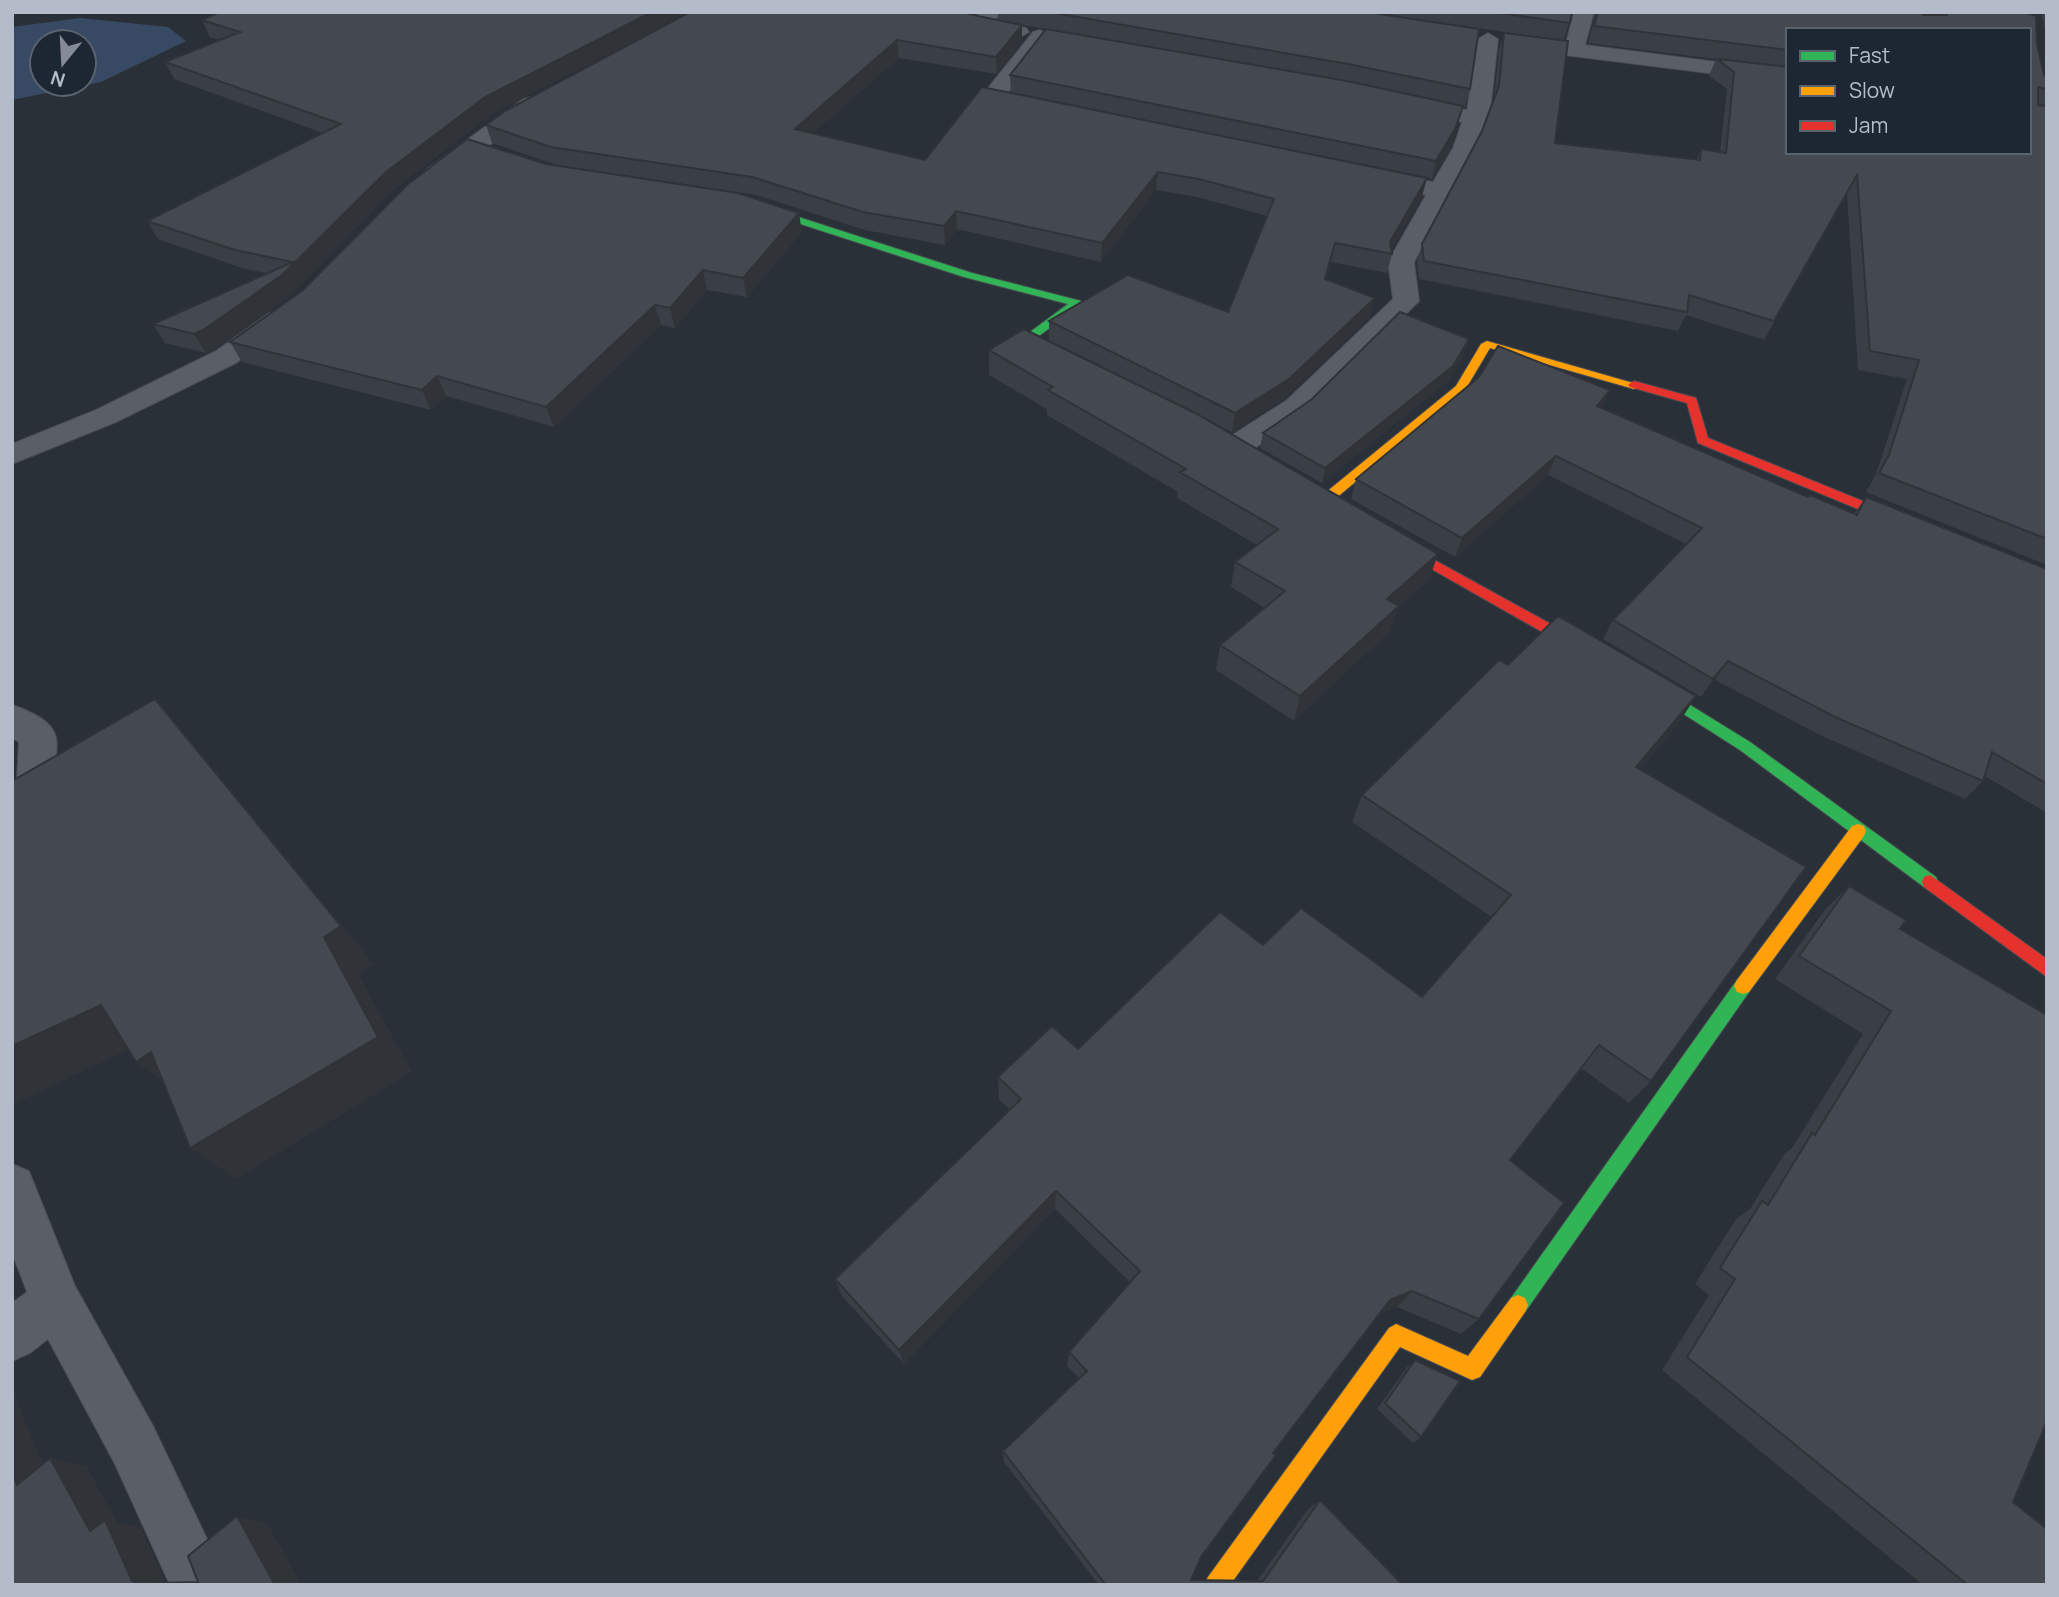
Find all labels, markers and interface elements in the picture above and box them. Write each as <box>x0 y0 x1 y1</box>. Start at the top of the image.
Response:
north arrow <box>28 28 98 98</box>
legend <box>1786 28 2031 154</box>
text: Fast <box>1849 41 1890 69</box>
text: N <box>47 65 68 94</box>
text: Slow <box>1849 76 1895 104</box>
text: Jam <box>1849 111 1888 139</box>

